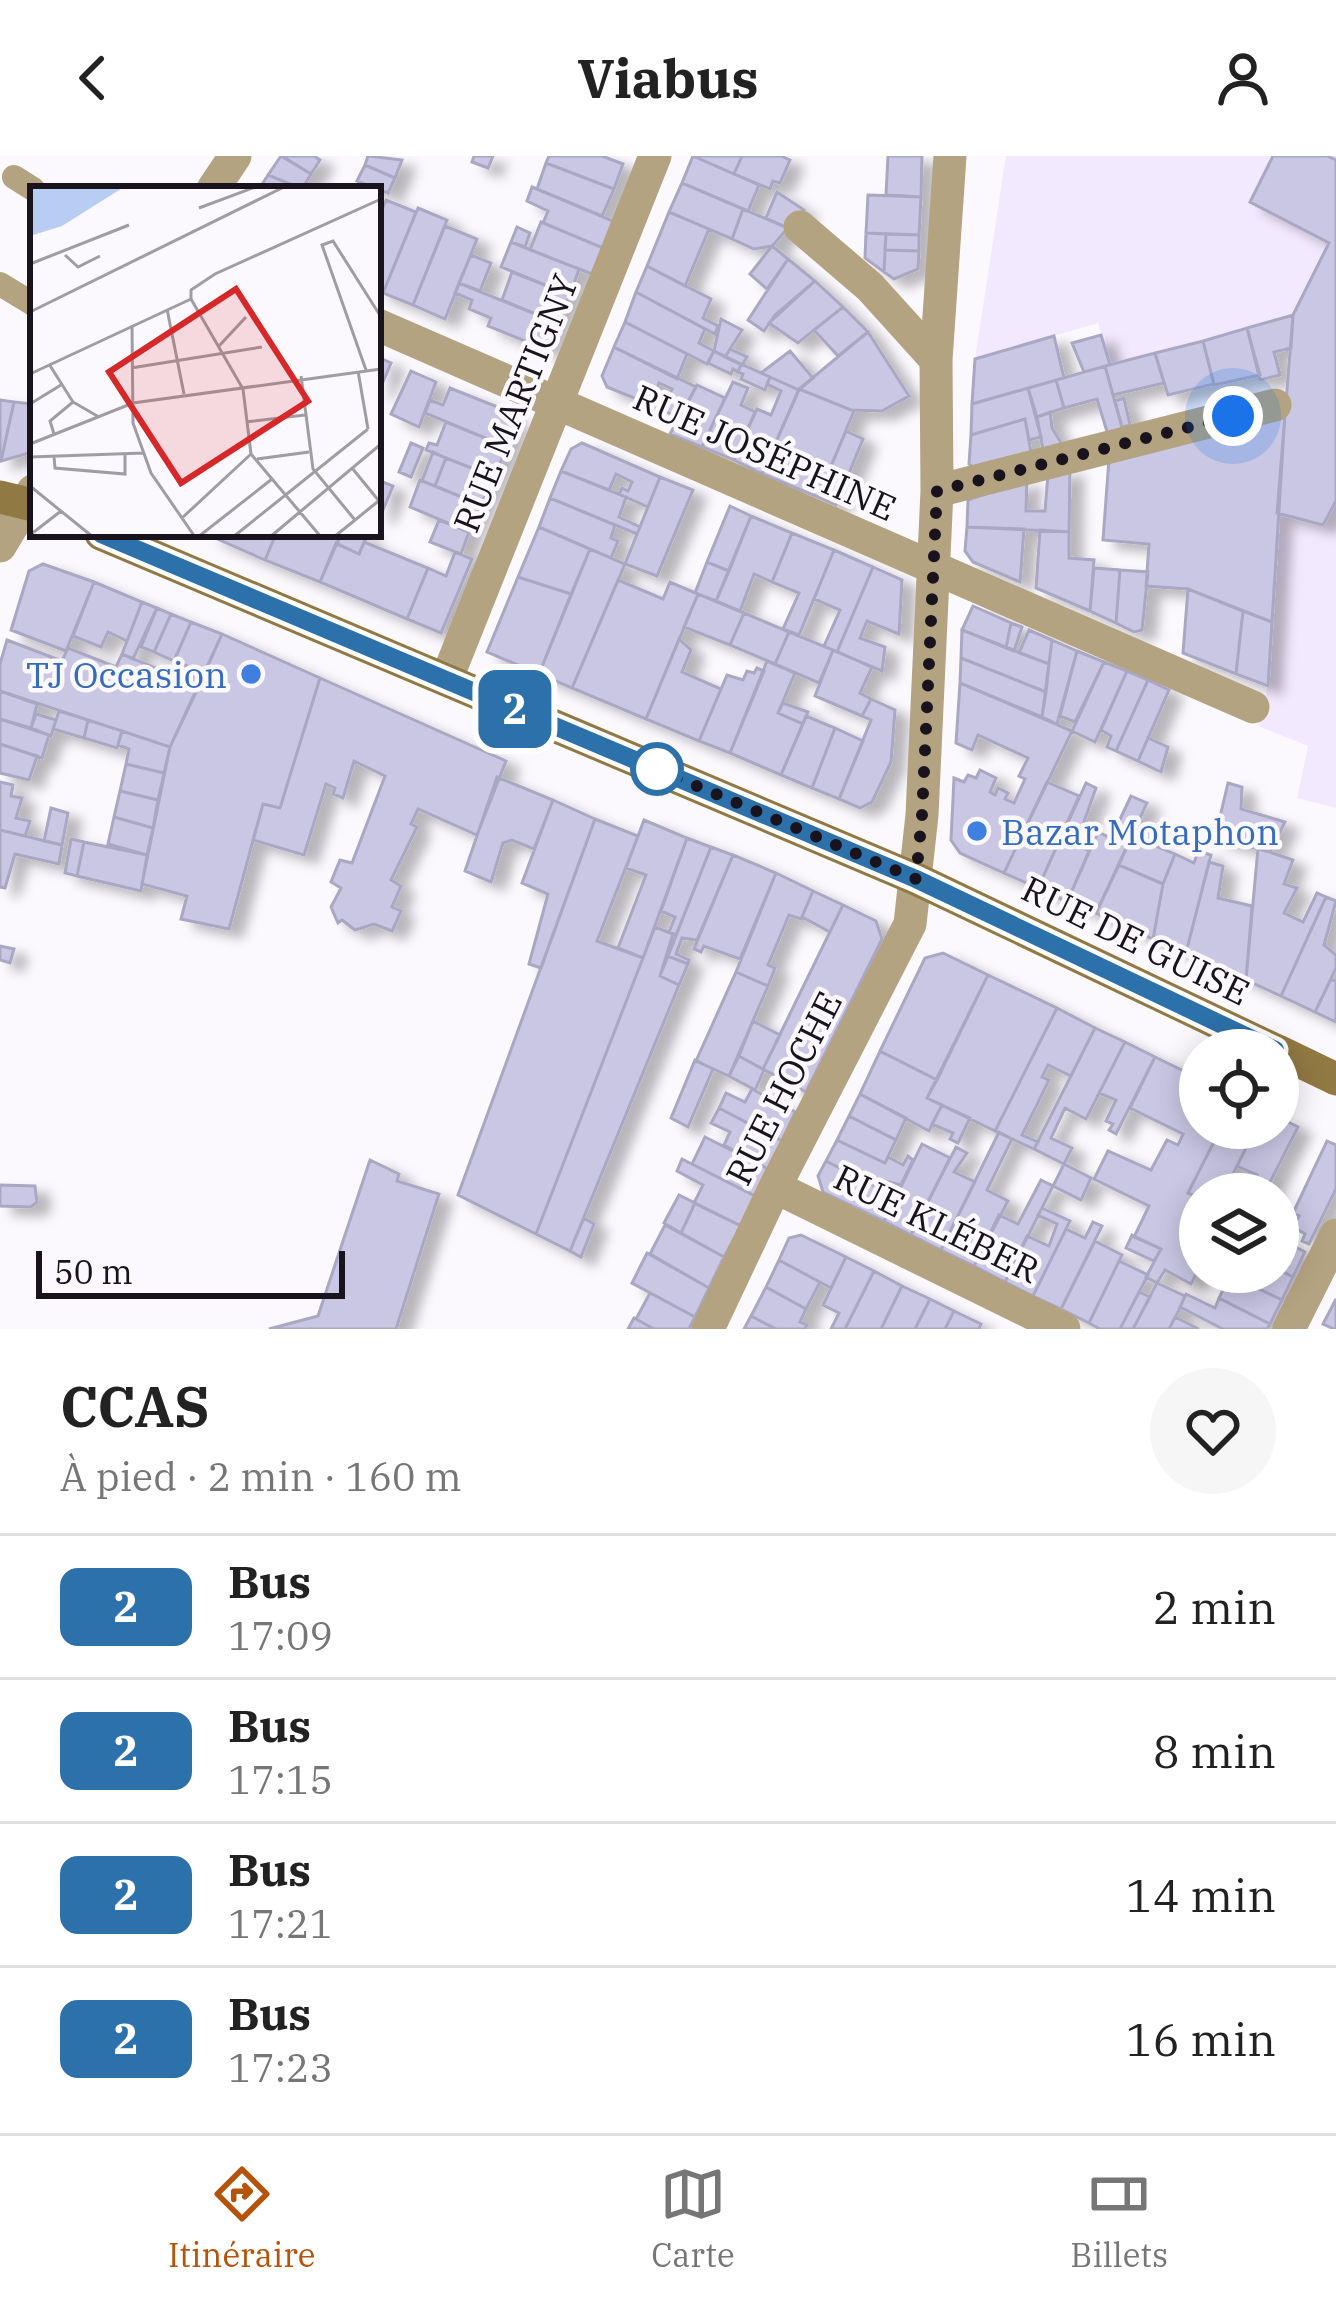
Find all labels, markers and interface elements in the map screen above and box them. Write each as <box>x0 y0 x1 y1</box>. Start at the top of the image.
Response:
text: Viabus <box>577 43 759 113</box>
icon: back <box>60 45 126 111</box>
icon: person <box>1210 45 1276 111</box>
inset map <box>30 186 381 537</box>
street label: RUE MARTIGNY <box>442 267 588 539</box>
street label: RUE JOSÉPHINE <box>626 373 904 531</box>
your location <box>1203 386 1263 446</box>
place label: TJ Occasion <box>26 651 227 698</box>
marker: TJ Occasion <box>238 661 264 687</box>
line badge: 2 <box>476 670 554 748</box>
text: 2 <box>502 681 528 736</box>
unlabelled marker <box>632 744 682 794</box>
place label: Bazar Motaphon <box>1001 808 1279 855</box>
marker: Bazar Motaphon <box>964 818 990 844</box>
street label: RUE DE GUISE <box>1014 865 1258 1015</box>
street label: RUE HOCHE <box>714 983 852 1193</box>
map controls <box>1179 1029 1299 1293</box>
button: locate <box>1179 1029 1299 1149</box>
street label: RUE KLÉBER <box>827 1153 1047 1293</box>
button: layers <box>1179 1173 1299 1293</box>
scale bar <box>36 1245 345 1298</box>
text: 50 m <box>54 1250 133 1293</box>
button: heart <box>1150 1368 1276 1494</box>
text: CCAS <box>60 1369 210 1443</box>
text: À pied · 2 min · 160 m <box>60 1451 462 1502</box>
text: Bus <box>228 1552 311 1610</box>
text: 2 min <box>1153 1578 1276 1636</box>
text: 2 <box>113 1579 139 1634</box>
text: 17:09 <box>228 1610 333 1661</box>
text: Bus <box>228 1696 311 1754</box>
text: 8 min <box>1153 1722 1276 1780</box>
text: 2 <box>113 1723 139 1778</box>
text: 17:15 <box>228 1754 333 1805</box>
text: Bus <box>228 1840 311 1898</box>
text: 14 min <box>1126 1866 1276 1924</box>
text: 2 <box>113 1867 139 1922</box>
text: 17:21 <box>228 1898 333 1949</box>
text: Bus <box>228 1984 311 2042</box>
text: 16 min <box>1126 2010 1276 2068</box>
text: 2 <box>113 2011 139 2066</box>
text: 17:23 <box>228 2042 333 2093</box>
tab: Itinéraire <box>168 2161 315 2276</box>
tab: Carte <box>651 2161 735 2276</box>
tab: Billets <box>1070 2161 1168 2276</box>

